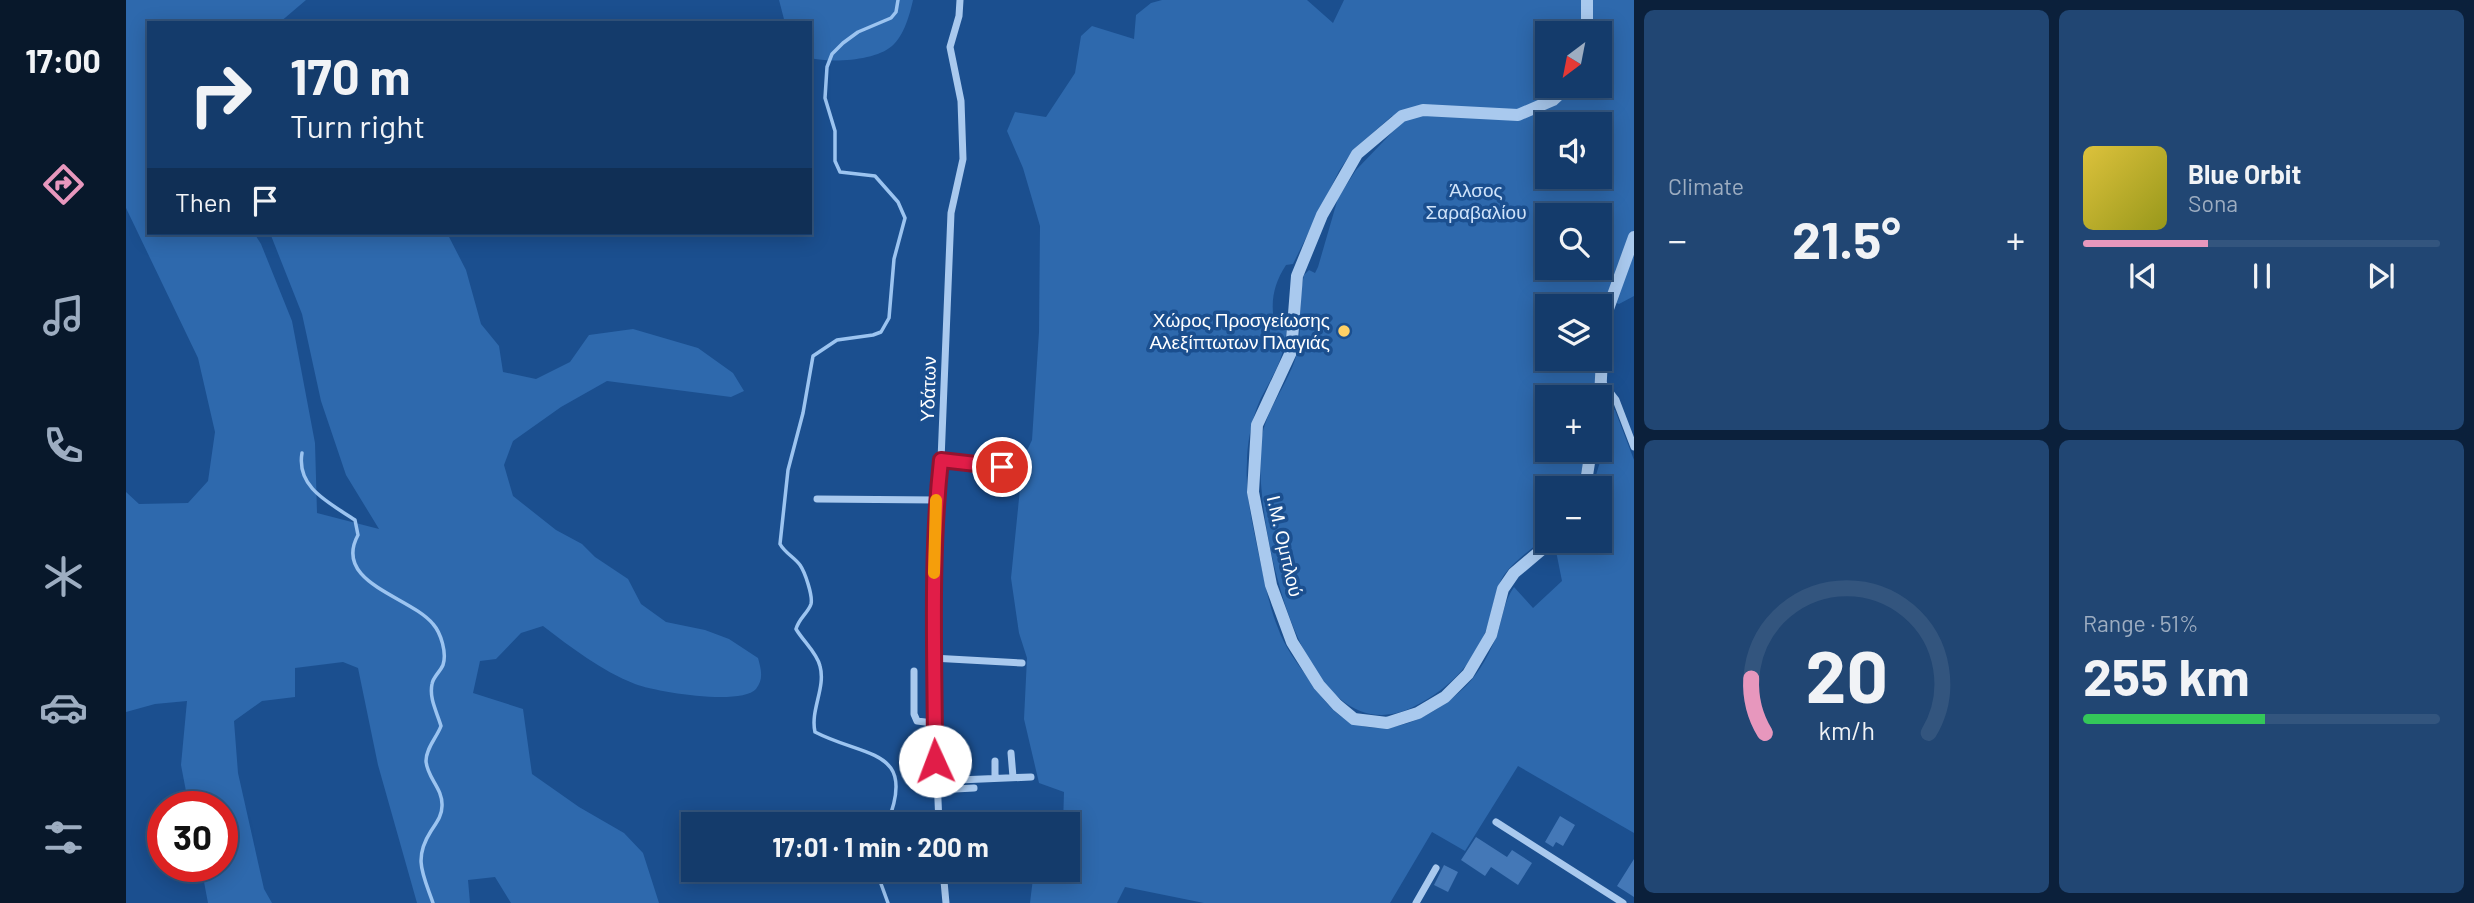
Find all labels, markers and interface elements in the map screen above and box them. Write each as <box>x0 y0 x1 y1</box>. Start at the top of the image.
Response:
north arrow <box>1535 21 1612 98</box>
map controls <box>1535 21 1612 553</box>
text: 17:00 <box>25 41 101 79</box>
text: 170 m <box>290 46 410 105</box>
icon: right <box>175 49 266 140</box>
text: Turn right <box>290 106 425 144</box>
button: sound <box>1535 112 1612 189</box>
text: Blue Orbit <box>2188 158 2301 189</box>
icon: directions <box>39 160 88 209</box>
text: Climate <box>1668 172 1744 200</box>
park label: Άλσος Σαραβαλίου <box>1425 178 1527 223</box>
icon: arrive <box>246 182 284 220</box>
text: Then <box>175 186 232 217</box>
text: Sona <box>2188 189 2238 217</box>
button: search <box>1535 203 1612 280</box>
text: 21.5° <box>1792 207 1901 269</box>
text: − <box>1668 216 1687 262</box>
text: + <box>2006 216 2025 262</box>
icon: previous <box>2124 257 2162 295</box>
icon: pause <box>2243 257 2281 295</box>
icon: next <box>2362 257 2400 295</box>
icon: music <box>39 291 88 340</box>
button: layers <box>1535 294 1612 371</box>
place label: Χώρος Προσγείωσης Αλεξίπτωτων Πλαγιάς <box>1149 308 1330 353</box>
marker: Χώρος Προσγείωσης Αλεξίπτωτων Πλαγιάς <box>1336 323 1352 339</box>
street label: Υδάτων <box>915 356 940 422</box>
button: + <box>1535 385 1612 462</box>
icon: phone <box>39 421 88 470</box>
pin <box>972 437 1032 497</box>
icon: arrive <box>983 448 1021 486</box>
button: − <box>1535 476 1612 553</box>
street label: Ι.Μ. Ομπλού <box>1263 493 1308 599</box>
icon: climate <box>39 552 88 601</box>
text: Range · 51% <box>2083 609 2199 637</box>
text: 20 <box>1805 630 1888 718</box>
text: 255 km <box>2083 644 2250 706</box>
icon: car <box>39 683 88 732</box>
text: km/h <box>1818 714 1875 744</box>
position arrow <box>898 724 972 798</box>
speed limit sign: 30 <box>147 791 238 882</box>
icon: filters <box>39 813 88 862</box>
text: 17:01 · 1 min · 200 m <box>772 831 989 862</box>

